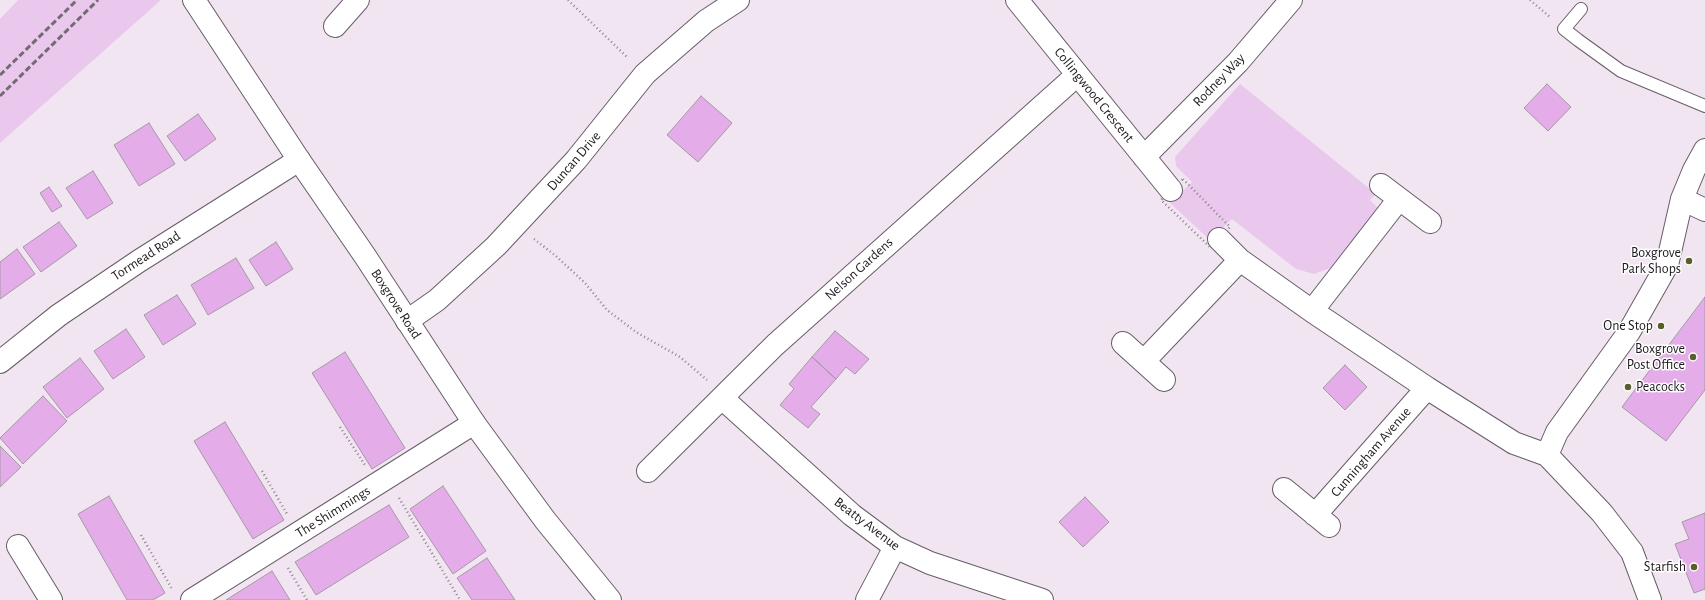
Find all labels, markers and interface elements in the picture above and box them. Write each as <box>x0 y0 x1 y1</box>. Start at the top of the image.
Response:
street label: Collingwood Crescent <box>1051 44 1137 146</box>
street label: Rodney Way <box>1190 50 1248 110</box>
street label: Duncan Drive <box>544 128 604 194</box>
street label: Tormead Road <box>108 228 184 284</box>
street label: Nelson Gardens <box>821 234 897 304</box>
place label: Boxgrove Park Shops <box>1622 245 1681 278</box>
marker: Boxgrove Park Shops <box>1684 256 1694 266</box>
street label: Boxgrove Road <box>367 266 425 342</box>
place label: One Stop <box>1603 318 1653 334</box>
marker: One Stop <box>1656 321 1666 331</box>
place label: Boxgrove Post Office <box>1627 341 1685 374</box>
marker: Boxgrove Post Office <box>1688 352 1698 362</box>
place label: Peacocks <box>1636 379 1685 395</box>
marker: Peacocks <box>1623 382 1633 392</box>
street label: Cunningham Avenue <box>1327 404 1415 500</box>
street label: The Shimmings <box>293 482 373 542</box>
street label: Beatty Avenue <box>831 494 903 554</box>
place label: Starfish <box>1644 559 1686 575</box>
marker: Starfish <box>1689 562 1699 572</box>

